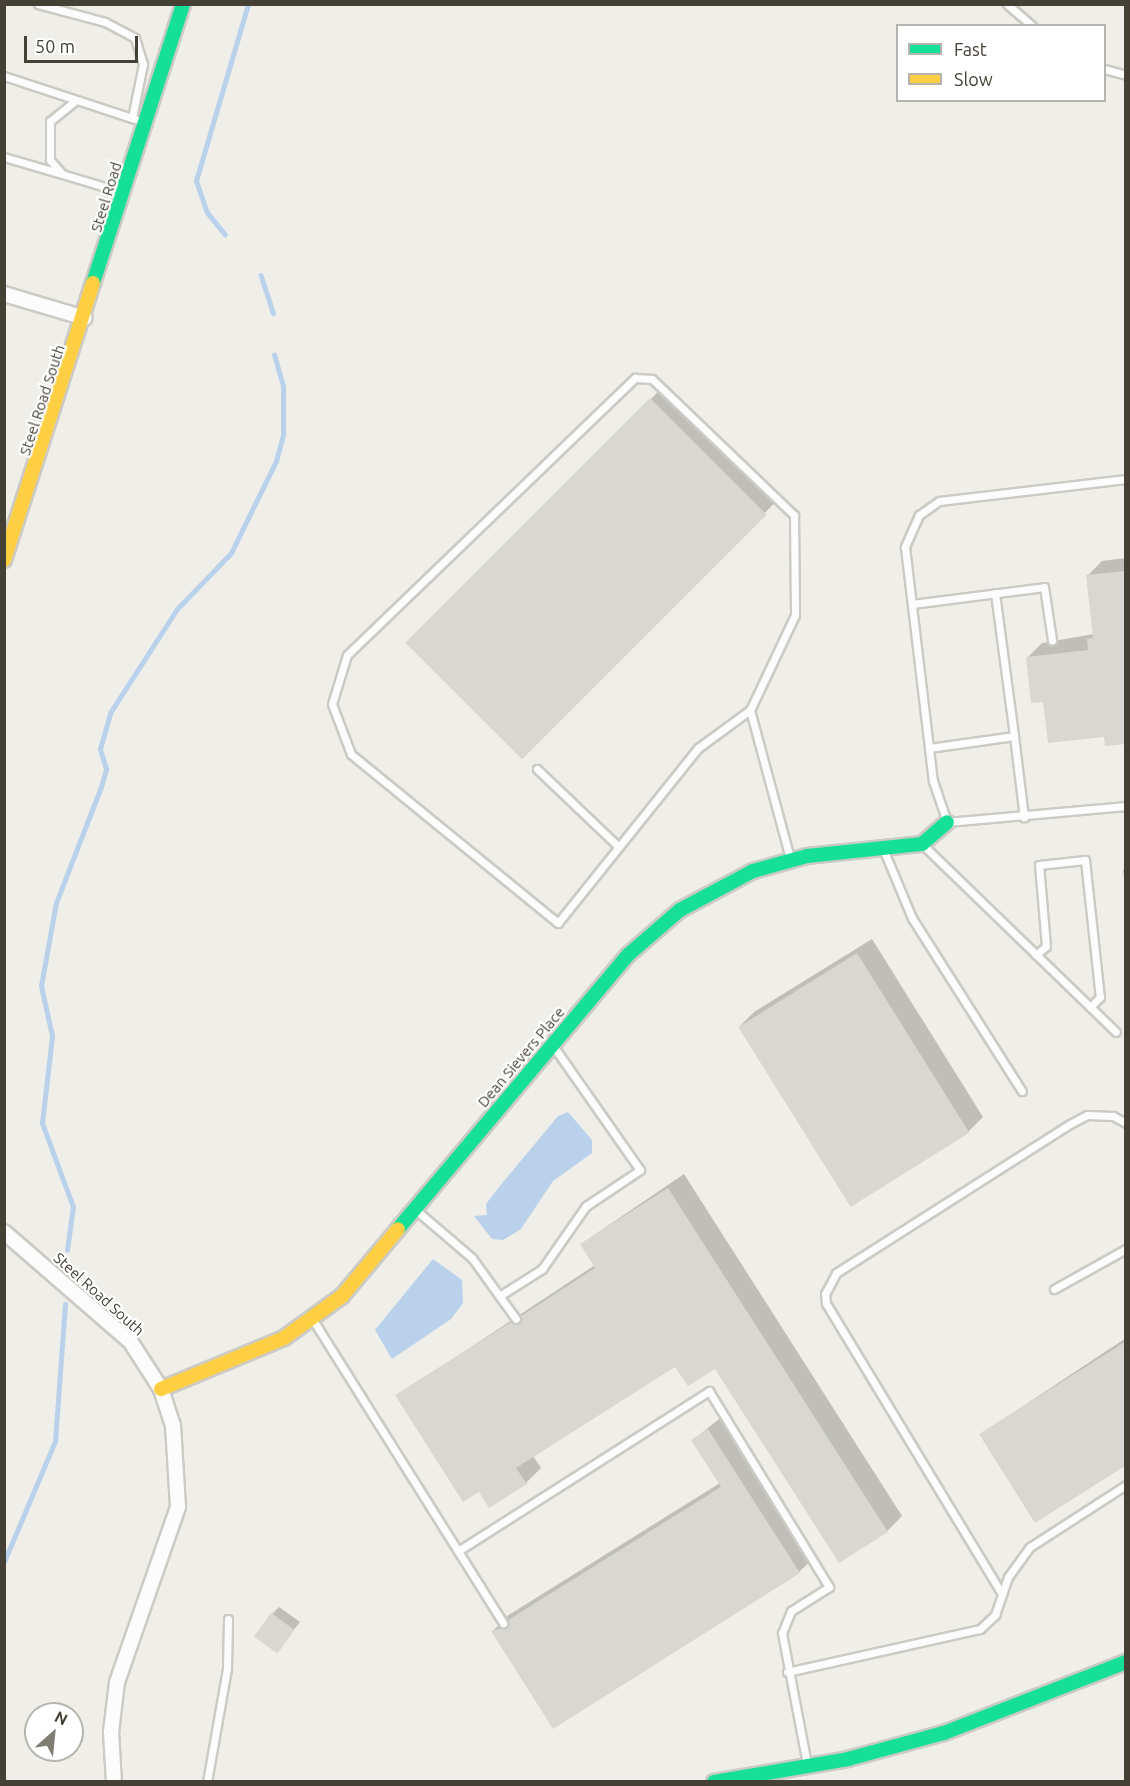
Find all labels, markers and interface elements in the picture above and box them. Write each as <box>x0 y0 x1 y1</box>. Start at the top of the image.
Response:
scale bar <box>27 24 141 62</box>
legend <box>896 24 1106 102</box>
text: 50 m <box>35 36 75 56</box>
text: Fast <box>954 39 987 59</box>
text: Slow <box>954 69 993 89</box>
street label: Steel Road <box>87 160 125 234</box>
street label: Steel Road South <box>16 342 68 458</box>
street label: Dean Sievers Place <box>474 1003 568 1111</box>
street label: Steel Road South <box>50 1249 148 1339</box>
north arrow <box>24 1702 84 1762</box>
text: N <box>52 1707 71 1728</box>

